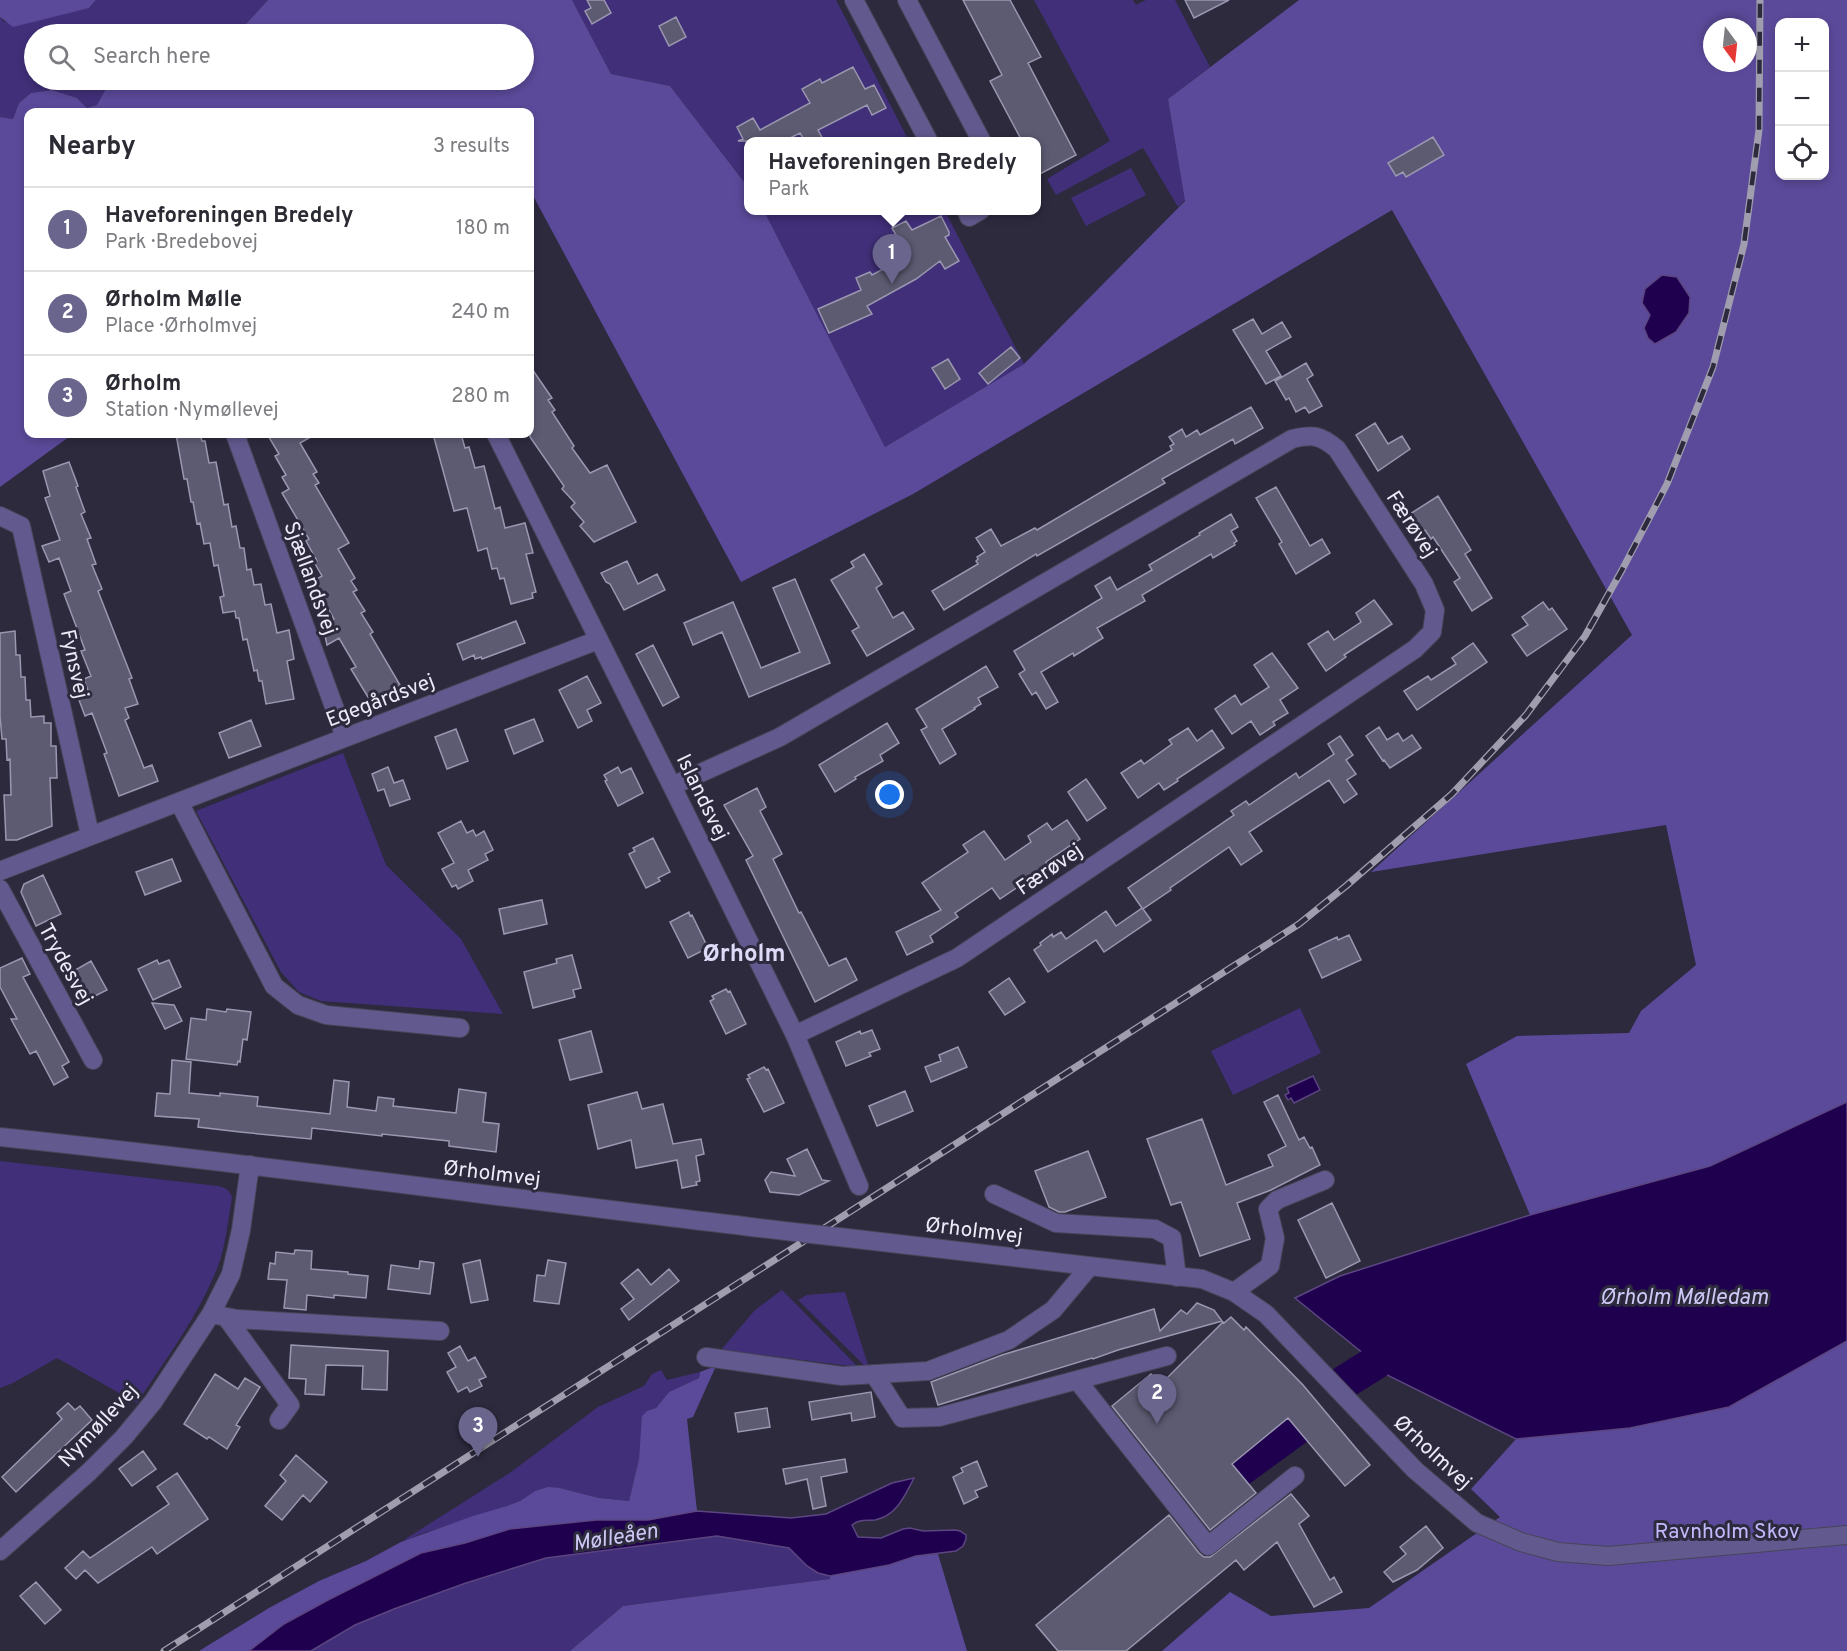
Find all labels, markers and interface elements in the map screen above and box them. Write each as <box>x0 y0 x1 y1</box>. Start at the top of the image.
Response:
north arrow <box>1703 18 1757 72</box>
map controls <box>1775 18 1829 180</box>
button: + <box>1775 18 1829 72</box>
search box <box>24 24 534 90</box>
icon: search <box>45 41 78 74</box>
text: Search here <box>93 44 211 71</box>
button: − <box>1775 72 1829 126</box>
button: locate <box>1775 126 1829 180</box>
text: Nearby <box>48 131 136 164</box>
text: 3 results <box>433 134 510 160</box>
popup <box>744 137 1041 215</box>
text: Haveforeningen Bredely <box>768 150 1017 177</box>
text: Park <box>768 177 809 203</box>
text: Haveforeningen Bredely <box>105 203 354 230</box>
text: 1 <box>64 216 72 242</box>
text: 180 m <box>456 216 510 242</box>
text: Park · Bredebovej <box>105 230 258 256</box>
pin: 1 <box>872 234 912 284</box>
text: Ørholm Mølle <box>105 287 242 314</box>
text: 2 <box>61 300 74 326</box>
text: 240 m <box>451 300 510 326</box>
text: Place · Ørholmvej <box>105 314 257 340</box>
text: Ørholm <box>105 371 181 398</box>
text: 3 <box>62 384 74 410</box>
text: 280 m <box>451 384 510 410</box>
text: Station · Nymøllevej <box>105 398 278 424</box>
street label: Færøvej <box>1379 486 1442 564</box>
street label: Sjællandsvej <box>277 518 343 639</box>
street label: Fynsvej <box>53 627 94 701</box>
street label: Egegårdsvej <box>322 668 439 734</box>
street label: Islandsvej <box>669 750 734 845</box>
your location <box>875 780 904 809</box>
street label: Færøvej <box>1011 838 1088 902</box>
street label: Trydesvej <box>31 919 98 1010</box>
district label: Ørholm <box>702 940 786 970</box>
street label: Ørholmvej <box>442 1155 542 1194</box>
street label: Ørholmvej <box>924 1212 1024 1251</box>
water label: Ørholm Mølledam <box>1600 1285 1768 1312</box>
pin: 2 <box>1138 1374 1176 1424</box>
street label: Nymøllevej <box>53 1378 145 1474</box>
pin: 3 <box>458 1408 498 1457</box>
street label: Ørholmvej <box>1387 1410 1477 1496</box>
water label: Mølleåen <box>571 1518 660 1559</box>
park label: Ravnholm Skov <box>1654 1519 1800 1546</box>

